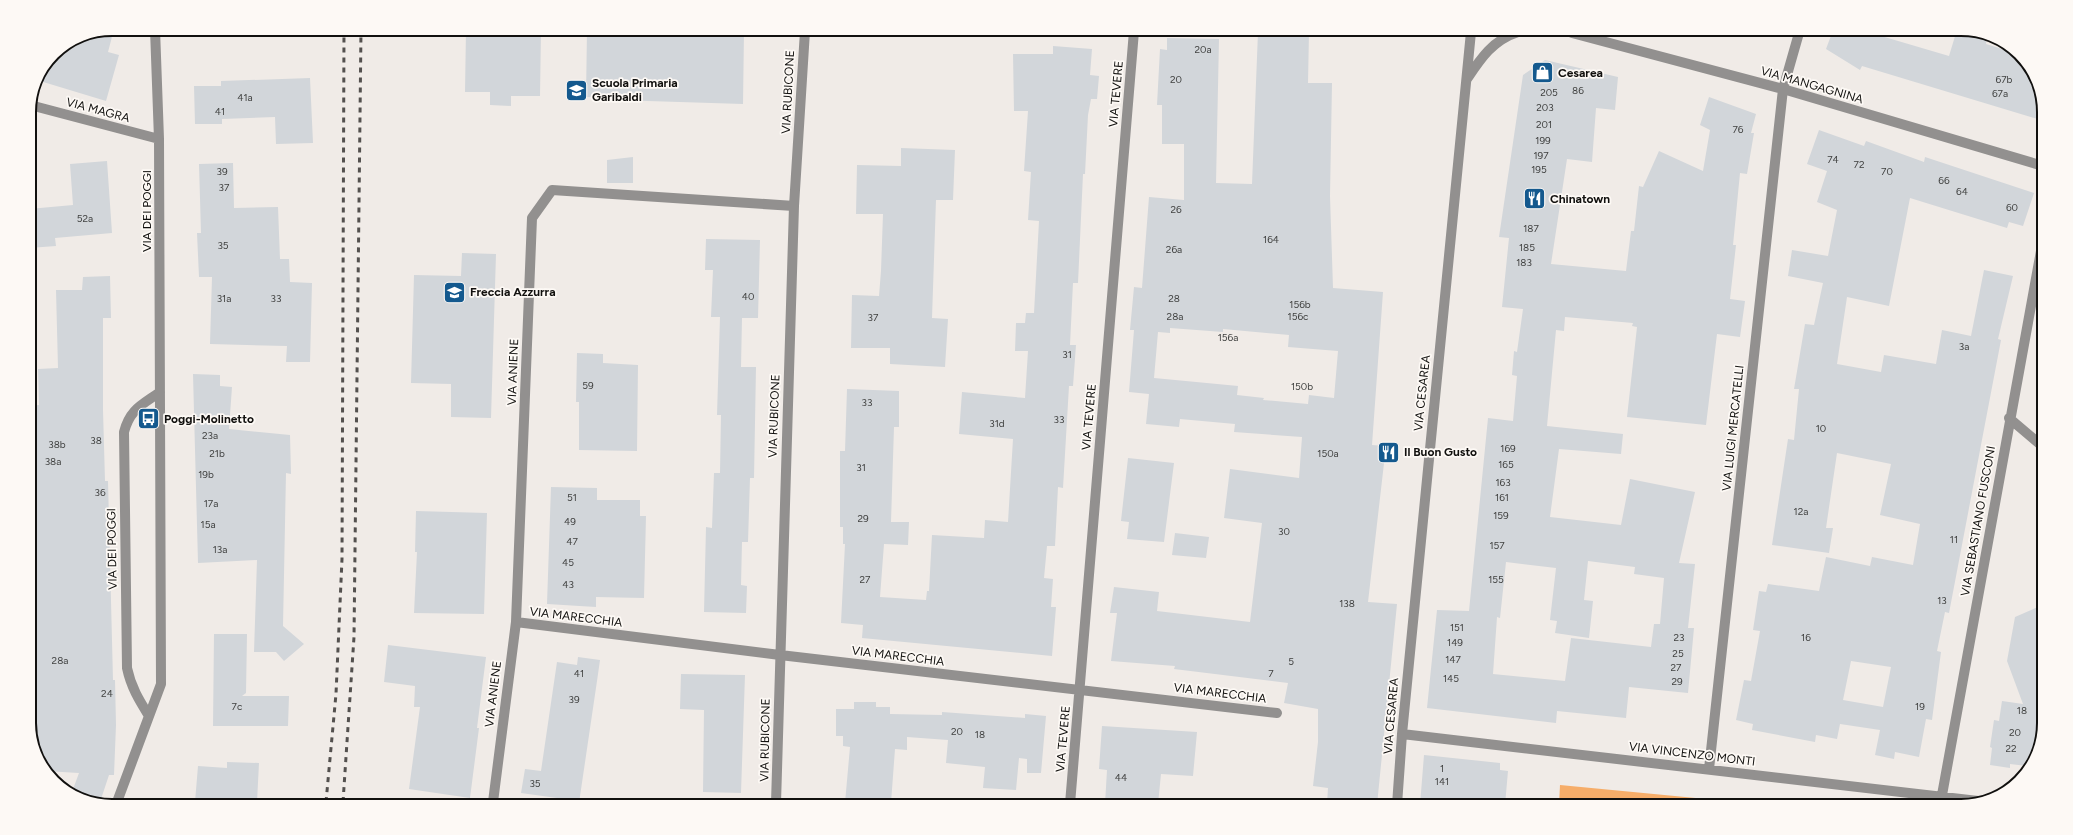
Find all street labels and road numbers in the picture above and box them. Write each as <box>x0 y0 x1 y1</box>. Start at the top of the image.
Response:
street label: VIA RUBICONE <box>779 50 797 134</box>
street label: VIA TEVERE <box>1106 60 1126 128</box>
street label: VIA MANGAGNINA <box>1759 64 1865 106</box>
street label: VIA MAGRA <box>65 95 131 125</box>
street label: VIA DEI POGGI <box>140 170 154 252</box>
street label: VIA ANIENE <box>505 338 521 406</box>
street label: VIA CESAREA <box>1411 354 1433 432</box>
street label: VIA LUIGI MERCATELLI <box>1719 364 1747 492</box>
street label: VIA RUBICONE <box>766 374 782 458</box>
street label: VIA TEVERE <box>1079 383 1099 451</box>
street label: VIA SEBASTIANO FUSCONI <box>1958 445 1998 597</box>
street label: VIA DEI POGGI <box>104 508 120 590</box>
street label: VIA MARECCHIA <box>529 604 623 630</box>
street label: VIA MARECCHIA <box>851 643 945 669</box>
street label: VIA ANIENE <box>482 660 504 728</box>
street label: VIA CESAREA <box>1381 677 1401 755</box>
street label: VIA MARECCHIA <box>1173 680 1267 706</box>
street label: VIA RUBICONE <box>757 698 773 782</box>
street label: VIA TEVERE <box>1053 705 1073 773</box>
street label: VIA VINCENZO MONTI <box>1628 739 1756 769</box>

